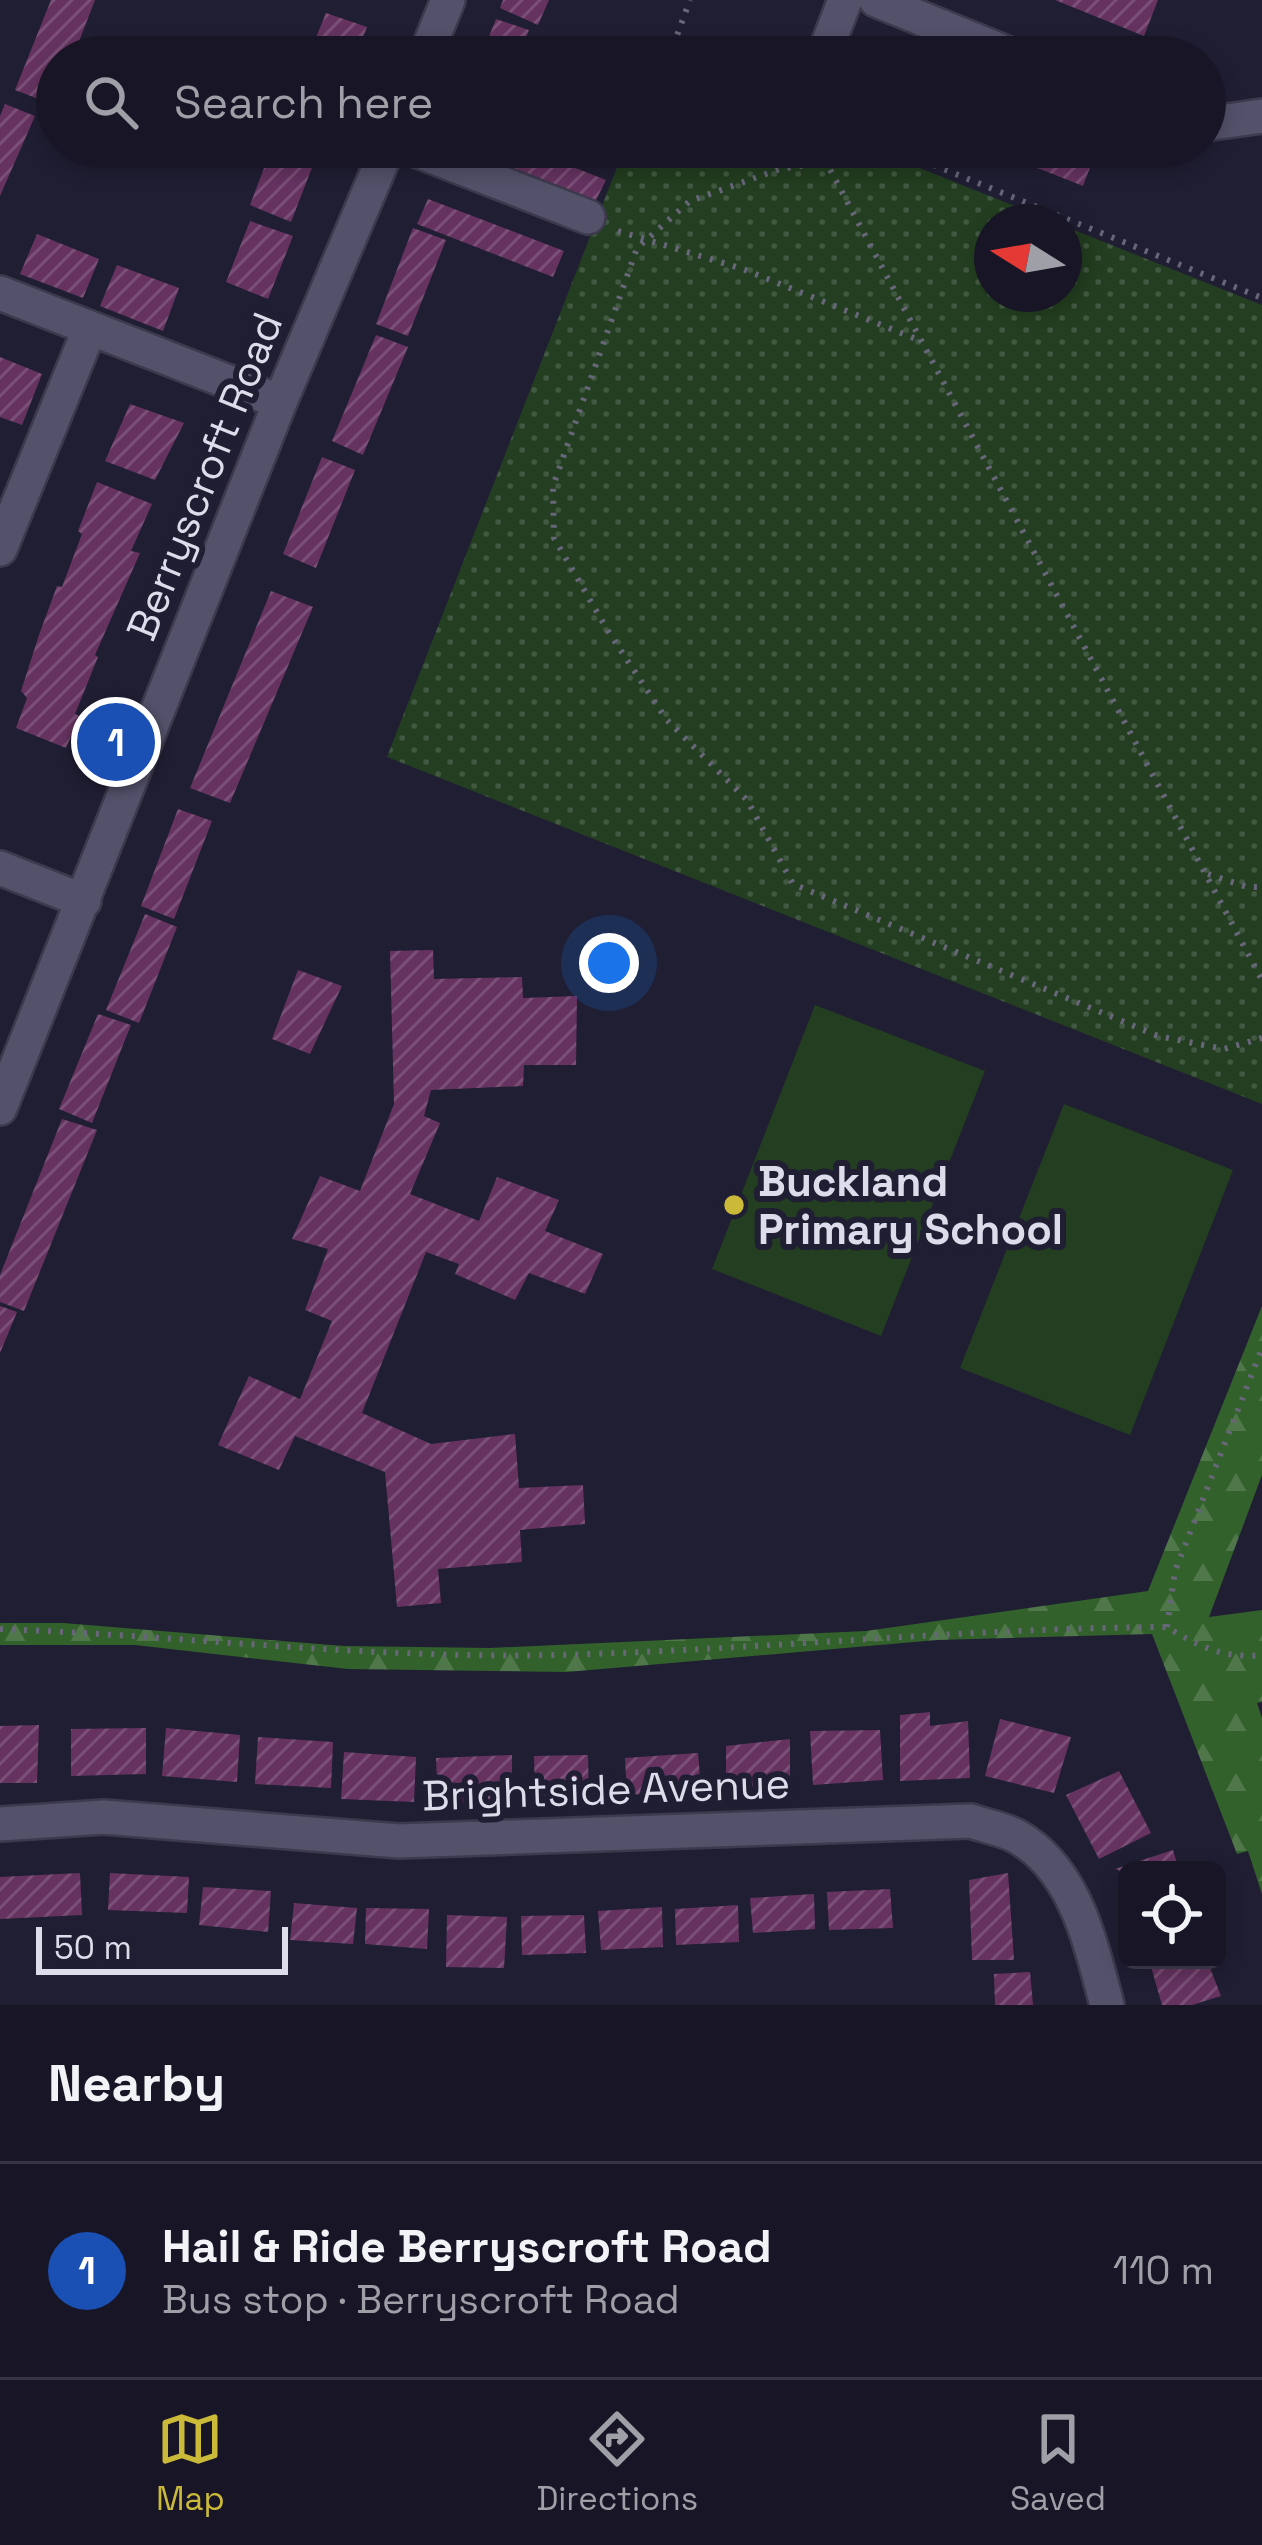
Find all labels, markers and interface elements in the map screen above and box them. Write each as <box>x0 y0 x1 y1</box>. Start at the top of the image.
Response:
search box <box>36 36 1226 168</box>
icon: search <box>78 69 144 135</box>
text: Search here <box>174 74 433 131</box>
north arrow <box>974 204 1082 312</box>
street label: Berryscroft Road <box>115 305 294 648</box>
pin: 1 <box>77 697 155 787</box>
your location <box>579 933 639 993</box>
place label: Buckland Primary School <box>758 1155 1063 1256</box>
marker: Buckland Primary School <box>721 1192 747 1218</box>
street label: Brightside Avenue <box>421 1757 791 1822</box>
map controls <box>1118 1861 1226 1969</box>
button: locate <box>1118 1861 1226 1969</box>
scale bar <box>36 1921 288 1974</box>
text: 50 m <box>54 1927 132 1969</box>
text: Nearby <box>48 2051 225 2116</box>
text: Hail & Ride Berryscroft Road <box>162 2218 772 2275</box>
text: 1 <box>78 2246 96 2295</box>
text: 110 m <box>1113 2246 1214 2295</box>
text: Bus stop · Berryscroft Road <box>162 2275 680 2324</box>
tab: Map <box>156 2406 225 2520</box>
tab: Directions <box>536 2406 698 2520</box>
tab: Saved <box>1010 2406 1106 2520</box>

